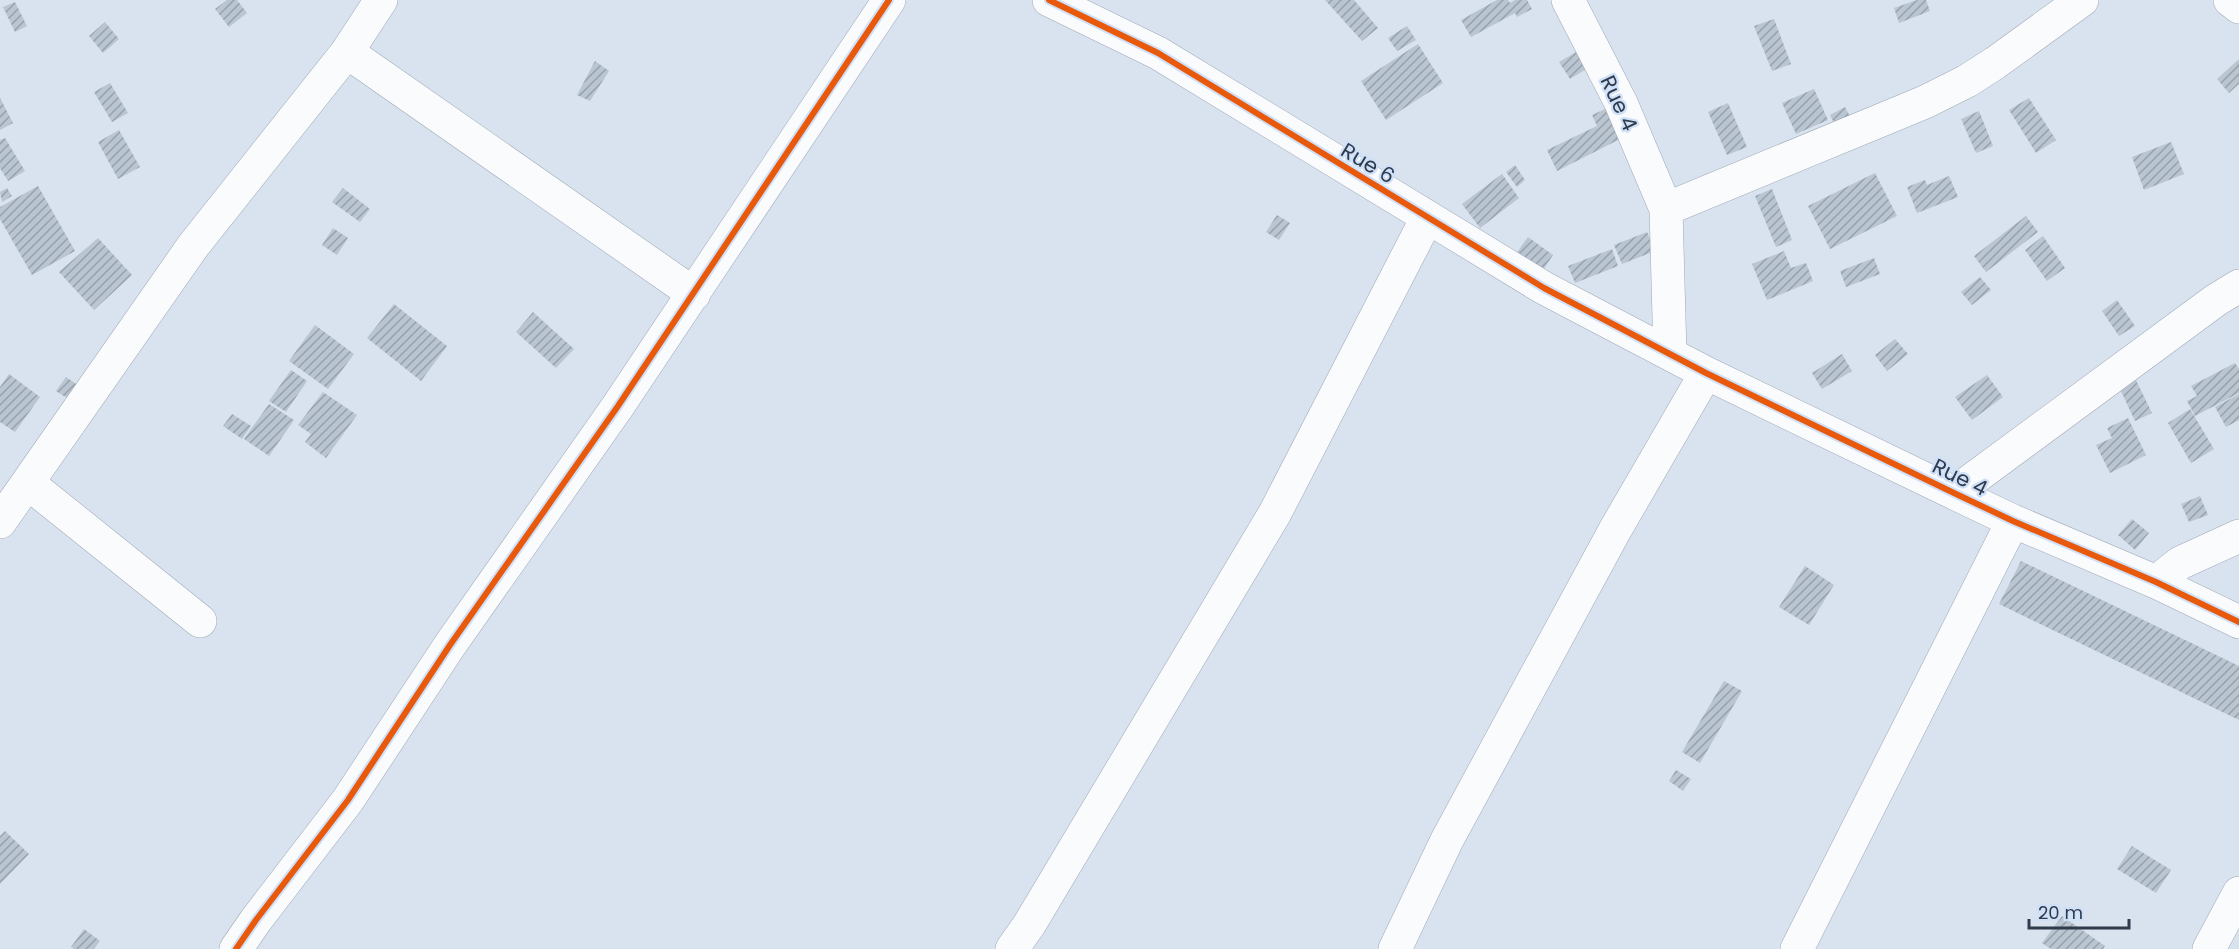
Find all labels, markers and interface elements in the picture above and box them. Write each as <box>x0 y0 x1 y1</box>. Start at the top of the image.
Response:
street label: Rue 4 <box>1594 71 1644 135</box>
street label: Rue 6 <box>1336 136 1400 190</box>
street label: Rue 4 <box>1928 451 1992 503</box>
scale bar <box>2029 892 2130 930</box>
text: 20 m <box>2038 900 2083 925</box>

